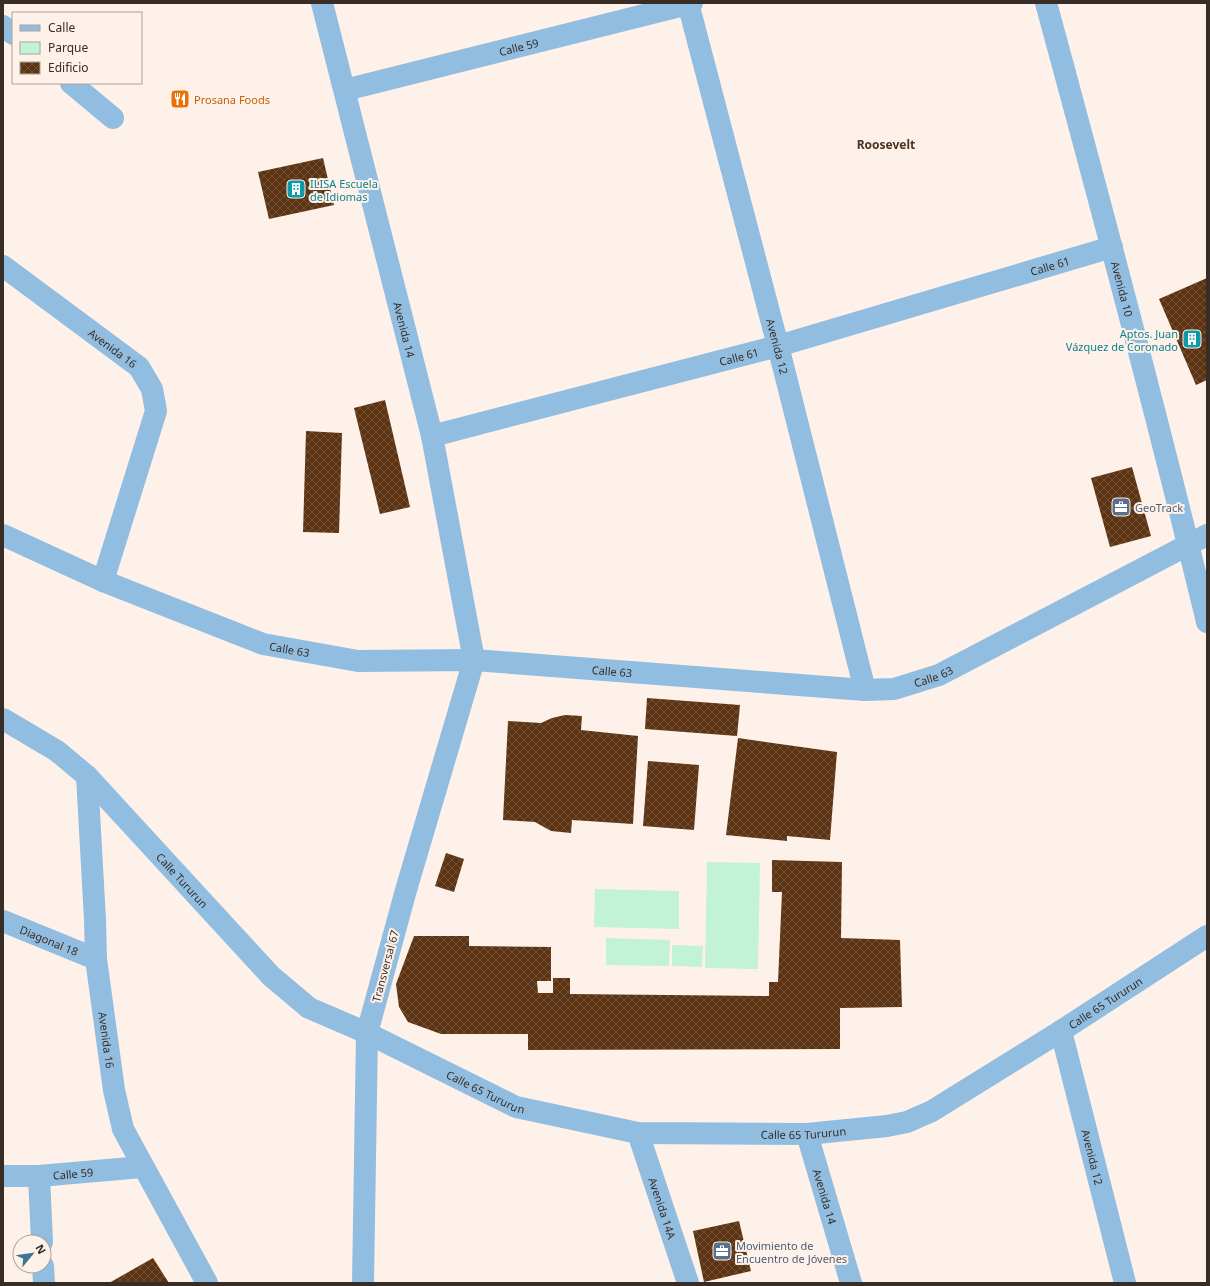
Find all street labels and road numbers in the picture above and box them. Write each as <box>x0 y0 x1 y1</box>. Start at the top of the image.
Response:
street label: Calle 59 <box>497 34 540 59</box>
street label: Calle 61 <box>1028 252 1071 278</box>
street label: Avenida 10 <box>1108 259 1137 318</box>
street label: Avenida 14 <box>391 300 419 360</box>
street label: Avenida 12 <box>764 317 792 376</box>
street label: Avenida 16 <box>86 325 140 371</box>
street label: Calle 61 <box>717 344 760 369</box>
street label: Calle 63 <box>268 638 311 660</box>
street label: Calle 63 <box>591 662 633 680</box>
street label: Calle 63 <box>912 662 955 690</box>
street label: Calle Tururun <box>153 849 212 911</box>
street label: Diagonal 18 <box>18 921 81 959</box>
street label: Transversal 67 <box>368 928 402 1004</box>
street label: Calle 65 Tururun <box>1065 973 1145 1032</box>
street label: Avenida 16 <box>96 1011 118 1069</box>
street label: Calle 65 Tururun <box>444 1066 526 1116</box>
street label: Calle 65 Tururun <box>761 1123 847 1142</box>
street label: Avenida 12 <box>1079 1128 1107 1186</box>
street label: Calle 59 <box>52 1164 94 1182</box>
street label: Avenida 14 <box>810 1167 841 1226</box>
street label: Avenida 14A <box>646 1175 681 1242</box>

